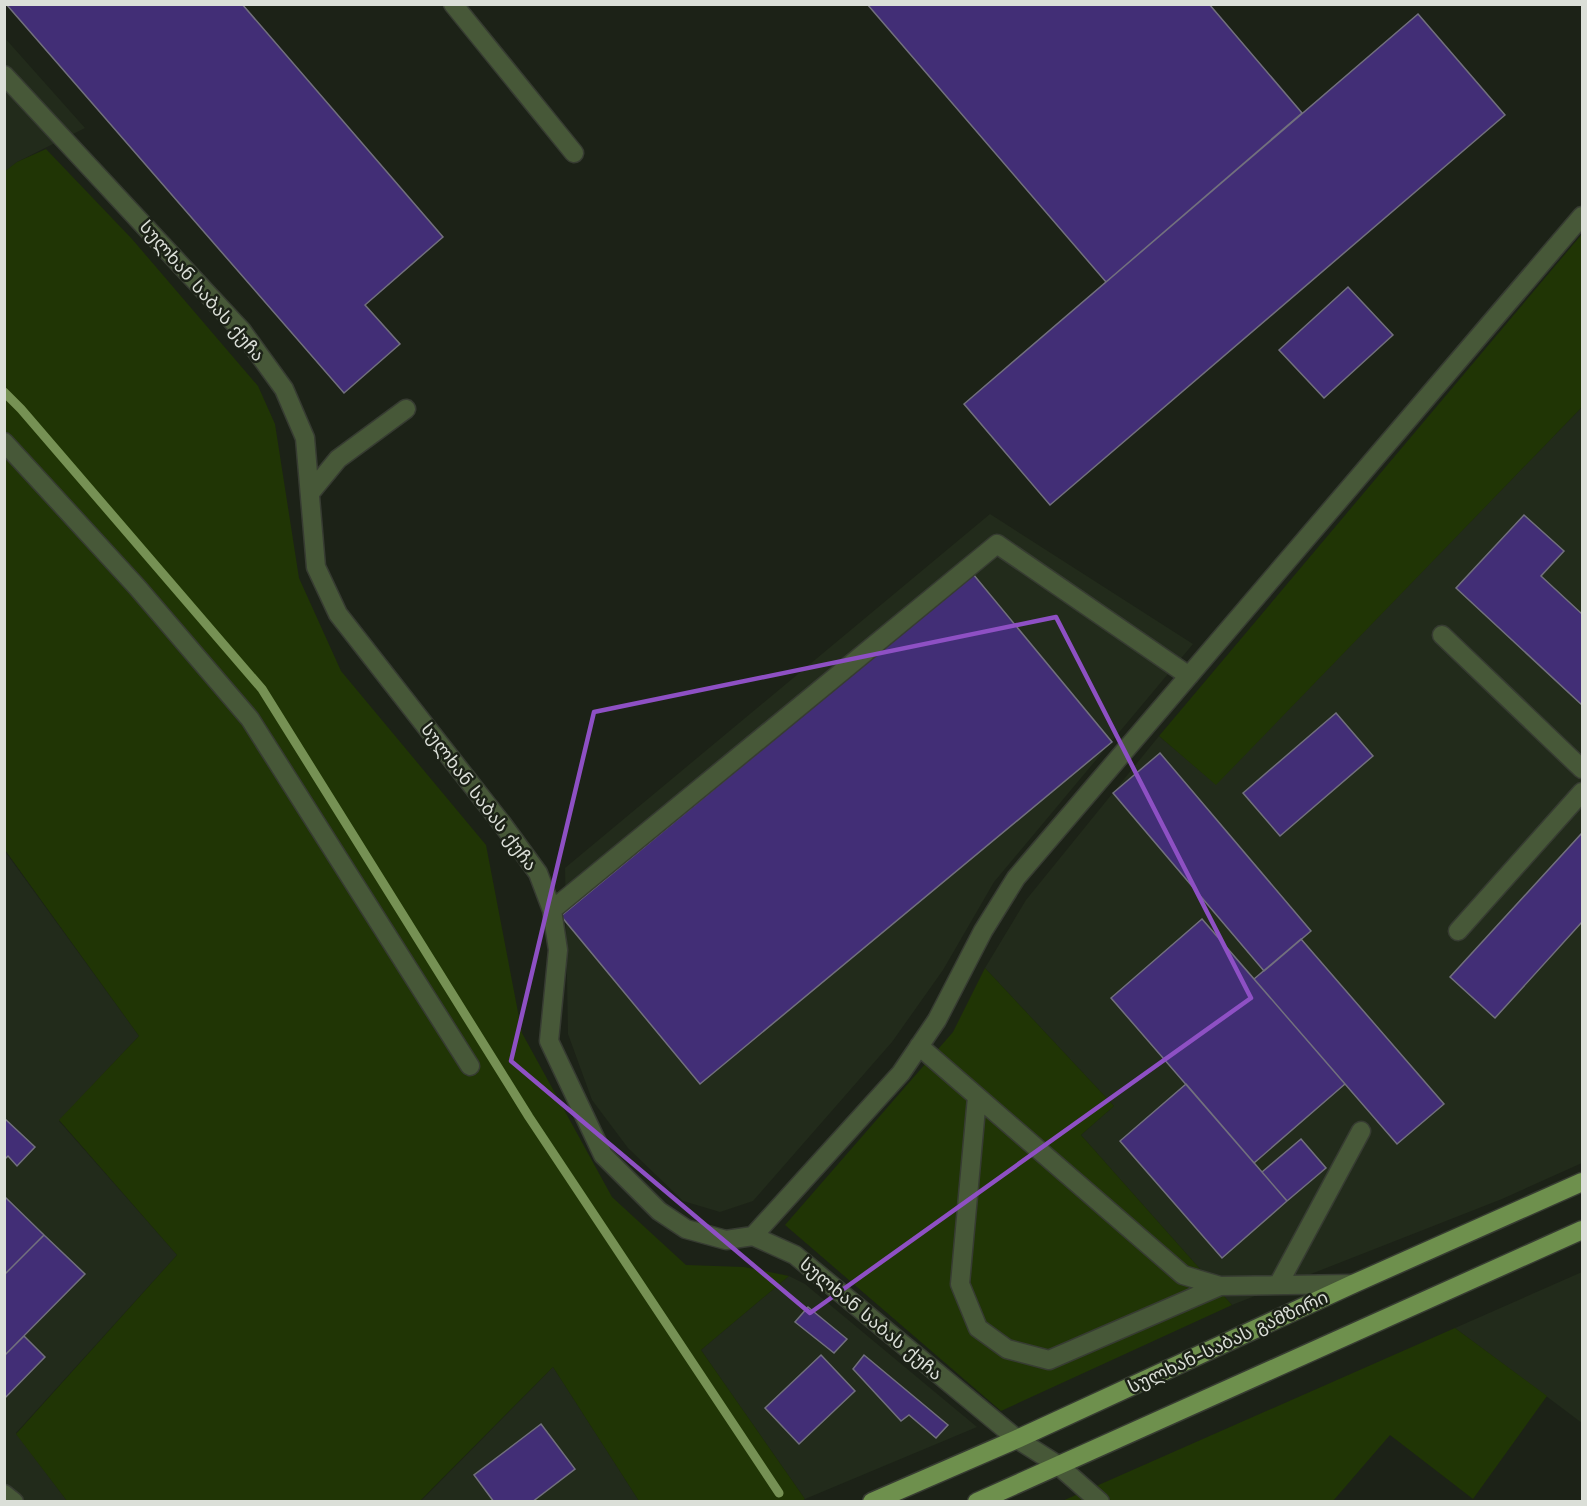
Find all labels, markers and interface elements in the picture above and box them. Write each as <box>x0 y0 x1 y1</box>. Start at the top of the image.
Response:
street label: სულხან საბას ქუჩა <box>135 216 269 366</box>
street label: სულხან საბას ქუჩა <box>416 719 542 875</box>
street label: სულხან საბას ქუჩა <box>795 1253 947 1385</box>
street label: სულხან-საბას გამზირი <box>1125 1286 1331 1398</box>

